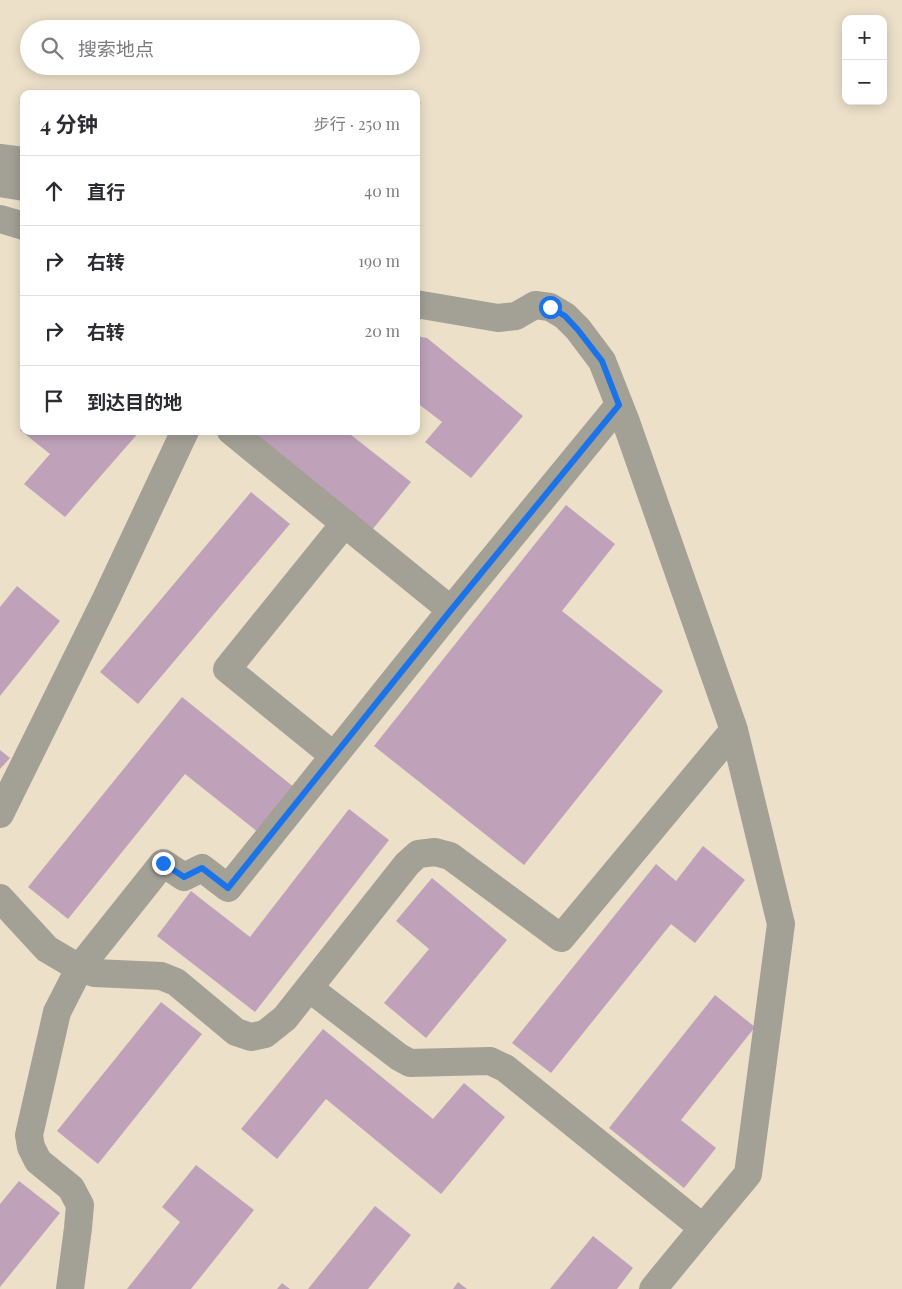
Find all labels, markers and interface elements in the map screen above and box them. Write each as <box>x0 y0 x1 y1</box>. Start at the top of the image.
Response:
map controls <box>842 15 887 105</box>
button: + <box>842 15 887 60</box>
search box <box>20 20 420 75</box>
icon: search <box>38 34 66 62</box>
text: 搜索地点 <box>78 35 154 61</box>
button: − <box>842 60 887 105</box>
text: 4 分钟 <box>40 109 98 137</box>
text: 步行 · 250 m <box>314 113 400 134</box>
icon: ahead <box>40 177 68 205</box>
text: 直行 <box>87 178 125 204</box>
text: 40 m <box>364 180 400 201</box>
icon: right <box>40 247 68 275</box>
text: 右转 <box>87 248 125 274</box>
text: 190 m <box>358 250 400 271</box>
route start <box>539 296 562 319</box>
icon: right <box>40 317 68 345</box>
text: 右转 <box>87 318 125 344</box>
text: 20 m <box>365 320 400 341</box>
icon: arrive <box>40 387 68 415</box>
text: 到达目的地 <box>87 388 182 414</box>
route end <box>152 852 175 875</box>

